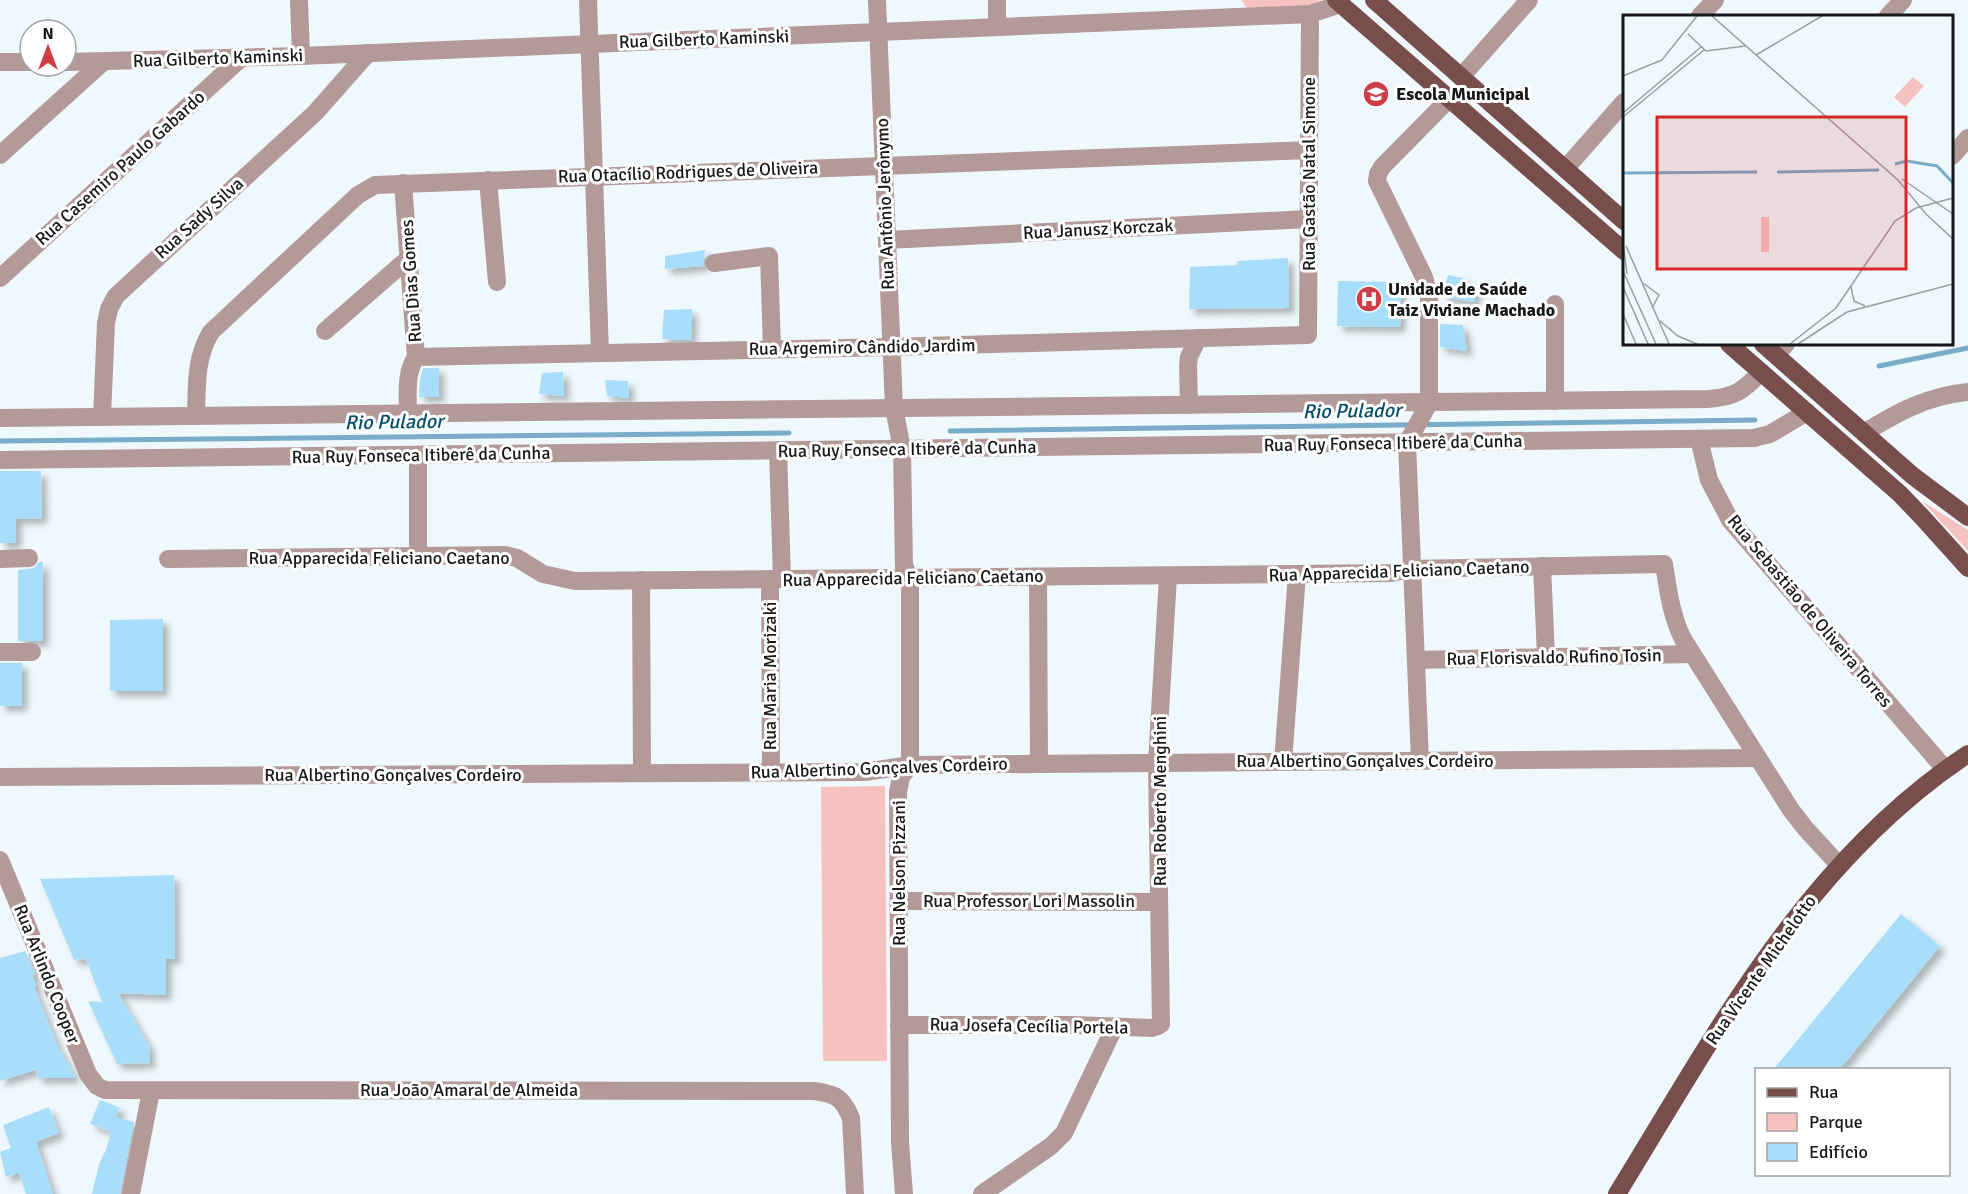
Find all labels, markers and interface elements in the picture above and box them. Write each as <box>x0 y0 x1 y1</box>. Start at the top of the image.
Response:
inset map <box>1623 15 1953 345</box>
north arrow <box>18 18 78 78</box>
text: N <box>42 24 54 44</box>
street label: Rua Gilberto Kaminski <box>618 25 790 53</box>
street label: Rua Gilberto Kaminski <box>132 44 304 72</box>
street label: Rua Gastão Natal Simone <box>1298 77 1320 271</box>
school or university icon: Escola Municipal <box>1361 79 1391 109</box>
place label: Escola Municipal <box>1396 83 1530 105</box>
street label: Rua Casemiro Paulo Gabardo <box>31 86 209 250</box>
street label: Rua Antônio Jerônymo <box>871 118 899 290</box>
street label: Rua Otacílio Rodrigues de Oliveira <box>557 156 819 188</box>
street label: Rua Sady Silva <box>150 172 248 264</box>
street label: Rua Janusz Korczak <box>1022 214 1174 244</box>
street label: Rua Dias Gomes <box>396 219 426 343</box>
place label: Unidade de Saúde Taiz Viviane Machado <box>1388 278 1555 321</box>
hospital icon: Unidade de Saúde Taiz Viviane Machado <box>1354 284 1384 314</box>
street label: Rua Argemiro Cândido Jardim <box>748 334 976 360</box>
water label: Rio Pulador <box>1303 398 1404 424</box>
water label: Rio Pulador <box>345 409 446 435</box>
street label: Rua Ruy Fonseca Itiberê da Cunha <box>1263 430 1523 456</box>
street label: Rua Ruy Fonseca Itiberê da Cunha <box>777 436 1037 462</box>
street label: Rua Ruy Fonseca Itiberê da Cunha <box>291 442 551 468</box>
street label: Rua Sebastião de Oliveira Torres <box>1723 510 1897 712</box>
street label: Rua Apparecida Feliciano Caetano <box>248 547 510 569</box>
street label: Rua Apparecida Feliciano Caetano <box>1268 555 1530 587</box>
street label: Rua Apparecida Feliciano Caetano <box>782 565 1044 591</box>
street label: Rua Maria Morizaki <box>759 602 781 750</box>
street label: Rua Florisvaldo Rufino Tosin <box>1446 644 1662 670</box>
street label: Rua Roberto Menghini <box>1149 716 1171 886</box>
street label: Rua Albertino Gonçalves Cordeiro <box>1236 750 1494 772</box>
street label: Rua Albertino Gonçalves Cordeiro <box>750 753 1008 783</box>
street label: Rua Albertino Gonçalves Cordeiro <box>264 764 522 786</box>
street label: Rua Nelson Pizzani <box>888 800 910 946</box>
street label: Rua Professor Lori Massolin <box>923 890 1135 912</box>
street label: Rua Vicente Michelotto <box>1701 891 1821 1049</box>
street label: Rua Arlindo Cooper <box>9 901 85 1047</box>
street label: Rua Josefa Cecília Portela <box>929 1013 1129 1039</box>
legend <box>1755 1068 1950 1176</box>
street label: Rua João Amaral de Almeida <box>360 1079 578 1101</box>
text: Rua <box>1809 1081 1838 1103</box>
text: Parque <box>1809 1111 1863 1133</box>
text: Edifício <box>1809 1141 1868 1163</box>

